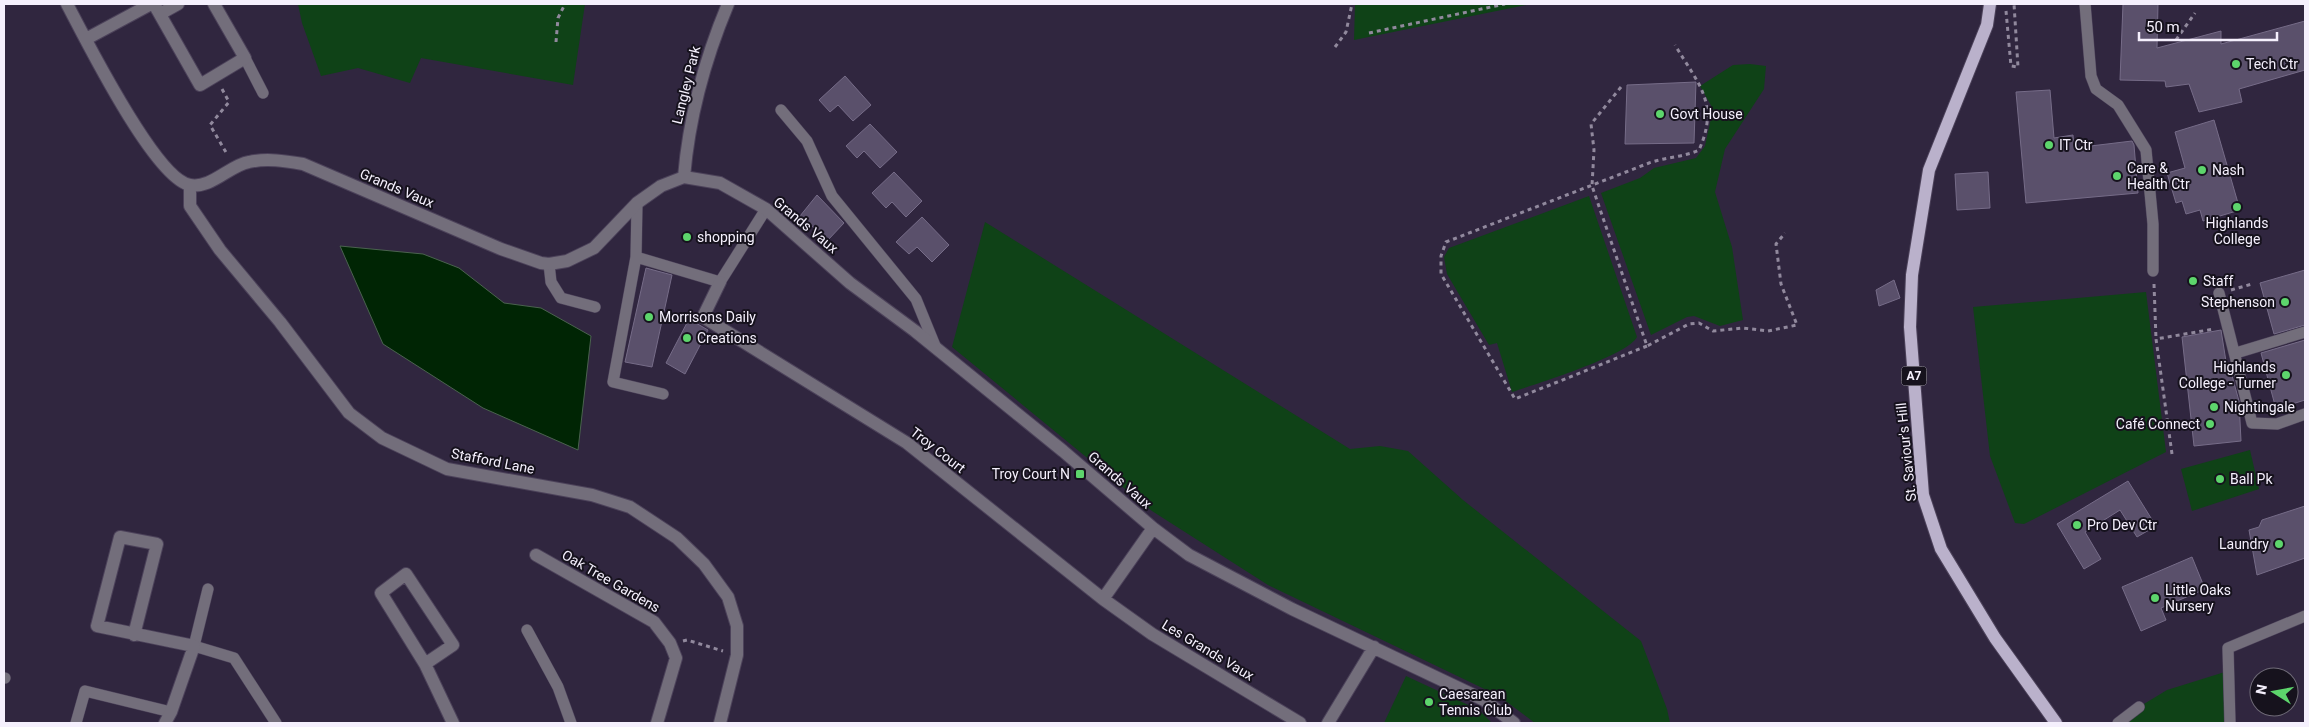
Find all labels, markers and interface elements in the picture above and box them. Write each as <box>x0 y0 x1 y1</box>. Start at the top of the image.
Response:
scale bar <box>2139 10 2276 42</box>
text: 50 m <box>2146 18 2180 36</box>
street label: Langley Park <box>669 43 704 126</box>
place label: Tech Ctr <box>2246 56 2298 72</box>
marker: Tech Ctr <box>2230 58 2242 70</box>
place label: Govt House <box>1670 106 1743 122</box>
marker: Govt House <box>1654 108 1666 120</box>
place label: IT Ctr <box>2059 137 2093 153</box>
marker: IT Ctr <box>2043 139 2055 151</box>
place label: Care & Health Ctr <box>2127 160 2190 192</box>
place label: Nash <box>2212 162 2245 178</box>
marker: Nash <box>2196 164 2208 176</box>
street label: Grands Vaux <box>358 165 436 211</box>
marker: Care & Health Ctr <box>2111 170 2123 182</box>
street label: Grands Vaux <box>771 194 841 256</box>
marker: Highlands College <box>2231 201 2243 213</box>
place label: Highlands College <box>2206 215 2268 247</box>
place label: shopping <box>697 229 755 245</box>
marker: shopping <box>681 231 693 243</box>
place label: Staff <box>2203 273 2233 289</box>
marker: Staff <box>2187 275 2199 287</box>
place label: Stephenson <box>2201 294 2275 310</box>
marker: Stephenson <box>2279 296 2291 308</box>
place label: Morrisons Daily <box>659 309 756 325</box>
marker: Morrisons Daily <box>643 311 655 323</box>
place label: Creations <box>697 330 757 346</box>
marker: Creations <box>681 332 693 344</box>
place label: Highlands College - Turner <box>2179 359 2276 391</box>
road number: A7 <box>1902 366 1926 386</box>
marker: Highlands College - Turner <box>2280 369 2292 381</box>
place label: Nightingale <box>2224 399 2295 415</box>
marker: Nightingale <box>2208 401 2220 413</box>
street label: St. Saviour's Hill <box>1893 402 1919 502</box>
place label: Café Connect <box>2116 416 2200 432</box>
marker: Café Connect <box>2204 418 2216 430</box>
street label: Troy Court <box>907 424 969 477</box>
street label: Stafford Lane <box>450 445 536 477</box>
street label: Grands Vaux <box>1085 448 1155 512</box>
place label: Troy Court N <box>992 466 1070 482</box>
marker: Troy Court N <box>1074 468 1086 480</box>
place label: Ball Pk <box>2230 471 2273 487</box>
marker: Ball Pk <box>2214 473 2226 485</box>
place label: Pro Dev Ctr <box>2087 517 2157 533</box>
marker: Pro Dev Ctr <box>2071 519 2083 531</box>
place label: Laundry <box>2219 536 2269 552</box>
marker: Laundry <box>2273 538 2285 550</box>
street label: Oak Tree Gardens <box>559 546 663 616</box>
place label: Little Oaks Nursery <box>2165 582 2231 614</box>
marker: Little Oaks Nursery <box>2149 592 2161 604</box>
street label: Les Grands Vaux <box>1159 616 1257 684</box>
north arrow <box>2249 667 2299 717</box>
text: N <box>2252 683 2270 696</box>
place label: Caesarean Tennis Club <box>1439 686 1512 718</box>
marker: Caesarean Tennis Club <box>1423 696 1435 708</box>

